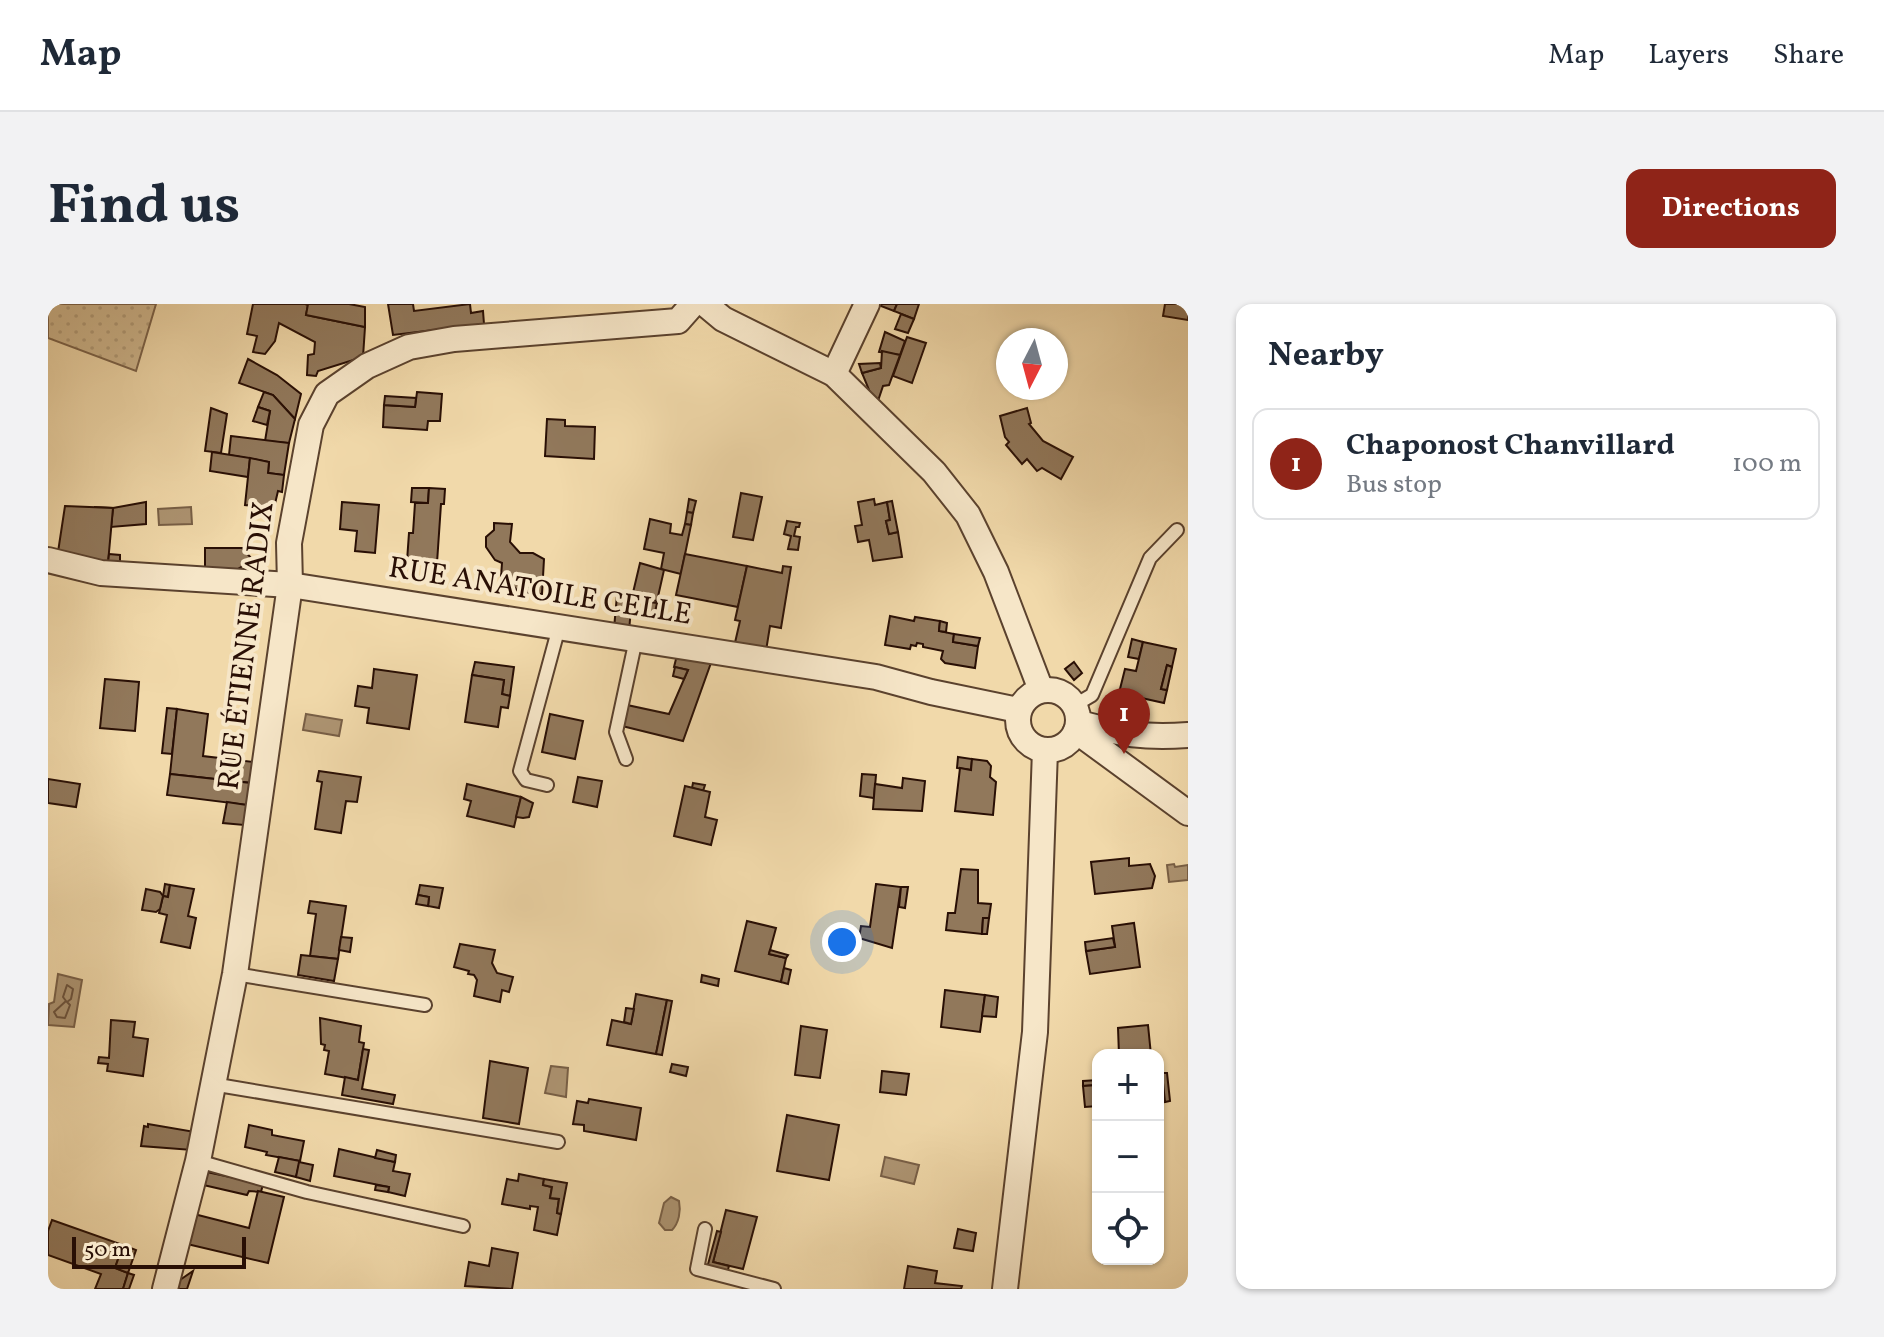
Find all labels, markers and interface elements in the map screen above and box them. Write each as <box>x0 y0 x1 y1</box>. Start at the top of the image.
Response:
text: Map <box>40 29 121 82</box>
text: Map <box>1548 36 1604 75</box>
text: Layers <box>1648 36 1729 75</box>
text: Share <box>1773 36 1844 75</box>
text: Find us <box>48 169 240 247</box>
button: Directions <box>1626 169 1836 248</box>
north arrow <box>996 328 1068 400</box>
text: Nearby <box>1268 333 1384 380</box>
text: Chaponost Chanvillard <box>1346 425 1675 467</box>
text: 1 <box>1291 446 1301 482</box>
text: 100 m <box>1732 446 1802 482</box>
text: Bus stop <box>1346 467 1442 503</box>
street label: RUE ÉTIENNE RADIX <box>208 499 286 793</box>
street label: RUE ANATOILE CELLE <box>385 547 695 637</box>
pin: 1 <box>1098 688 1150 754</box>
your location <box>822 922 862 962</box>
map controls <box>1092 1049 1164 1265</box>
button: + <box>1092 1049 1164 1121</box>
button: − <box>1092 1121 1164 1193</box>
button: locate <box>1092 1193 1164 1265</box>
scale bar <box>72 1233 246 1269</box>
text: 50 m <box>84 1235 131 1266</box>

